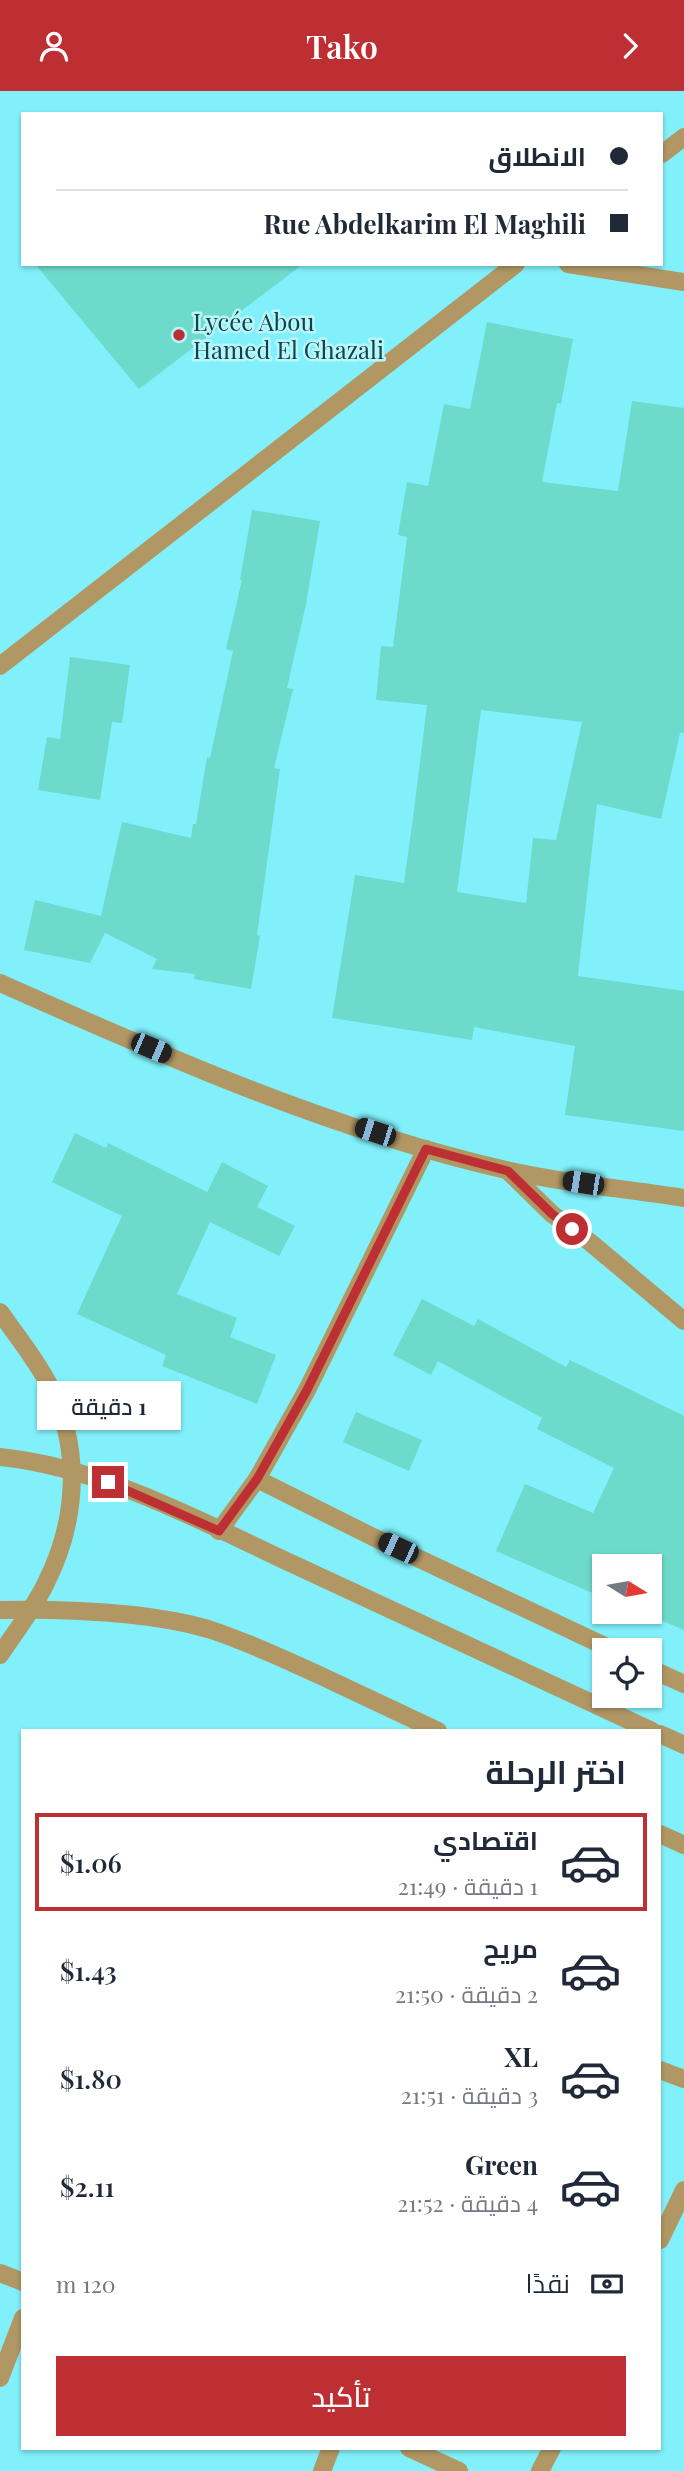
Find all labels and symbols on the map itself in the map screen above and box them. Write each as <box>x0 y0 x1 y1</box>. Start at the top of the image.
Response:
place label: Lycée Abou Hamed El Ghazali <box>193 305 384 365</box>
marker: Lycée Abou Hamed El Ghazali <box>171 327 187 343</box>
car <box>128 1030 175 1066</box>
car <box>352 1116 399 1148</box>
car <box>561 1169 606 1197</box>
route start <box>556 1213 588 1245</box>
callout: 1 دقيقة <box>36 1381 180 1429</box>
route end <box>92 1466 124 1498</box>
car <box>375 1530 422 1566</box>
north arrow <box>592 1554 662 1624</box>

